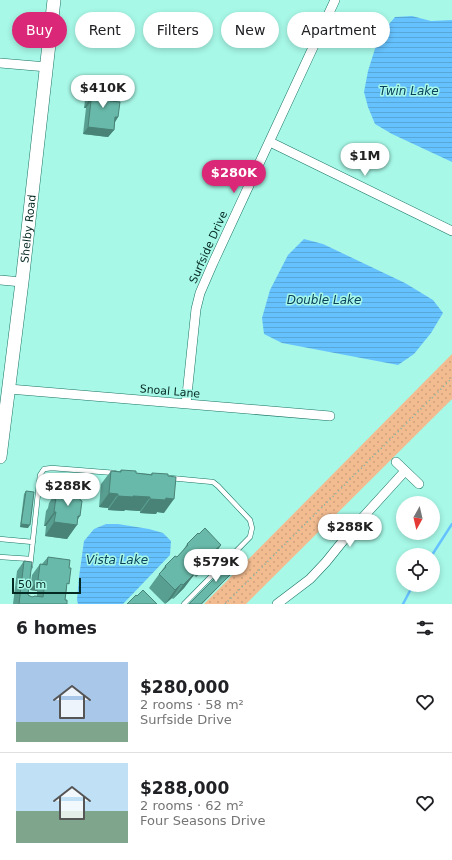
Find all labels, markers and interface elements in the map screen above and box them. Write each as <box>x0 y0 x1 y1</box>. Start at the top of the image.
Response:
chip: Buy <box>12 12 67 48</box>
chip: Rent <box>75 12 135 48</box>
chip: Filters <box>143 12 213 48</box>
chip: New <box>221 12 279 48</box>
chip: Apartment <box>287 12 390 48</box>
pin: $410K <box>75 75 131 109</box>
text: $410K <box>80 80 126 95</box>
water label: Twin Lake <box>379 84 439 98</box>
pin: $1M <box>346 143 384 177</box>
text: $1M <box>349 148 381 163</box>
pin: $280K <box>206 160 262 194</box>
text: $280K <box>211 165 257 180</box>
street label: Shelby Road <box>18 194 39 264</box>
street label: Surfside Drive <box>187 209 230 285</box>
water label: Double Lake <box>287 293 361 307</box>
street label: Snoal Lane <box>139 382 201 401</box>
pin: $288K <box>40 473 96 507</box>
text: $288K <box>45 478 91 493</box>
north arrow <box>396 496 440 540</box>
map controls <box>396 496 440 592</box>
pin: $288K <box>322 514 378 548</box>
text: $288K <box>327 519 373 534</box>
button: locate <box>396 548 440 592</box>
pin: $579K <box>188 549 244 583</box>
water label: Vista Lake <box>86 553 148 567</box>
text: $579K <box>193 554 239 569</box>
scale bar <box>12 576 81 595</box>
text: 50 m <box>18 578 46 591</box>
icon: filters <box>414 617 436 639</box>
text: 6 homes <box>16 618 97 638</box>
text: $280,000 <box>140 677 229 697</box>
icon: home <box>48 678 96 726</box>
icon: heart <box>414 691 436 713</box>
text: 2 rooms · 58 m² <box>140 697 244 712</box>
text: Surfside Drive <box>140 712 232 727</box>
text: $288,000 <box>140 778 229 798</box>
icon: home <box>48 779 96 827</box>
icon: heart <box>414 792 436 814</box>
text: 2 rooms · 62 m² <box>140 798 244 813</box>
text: Four Seasons Drive <box>140 813 265 828</box>

